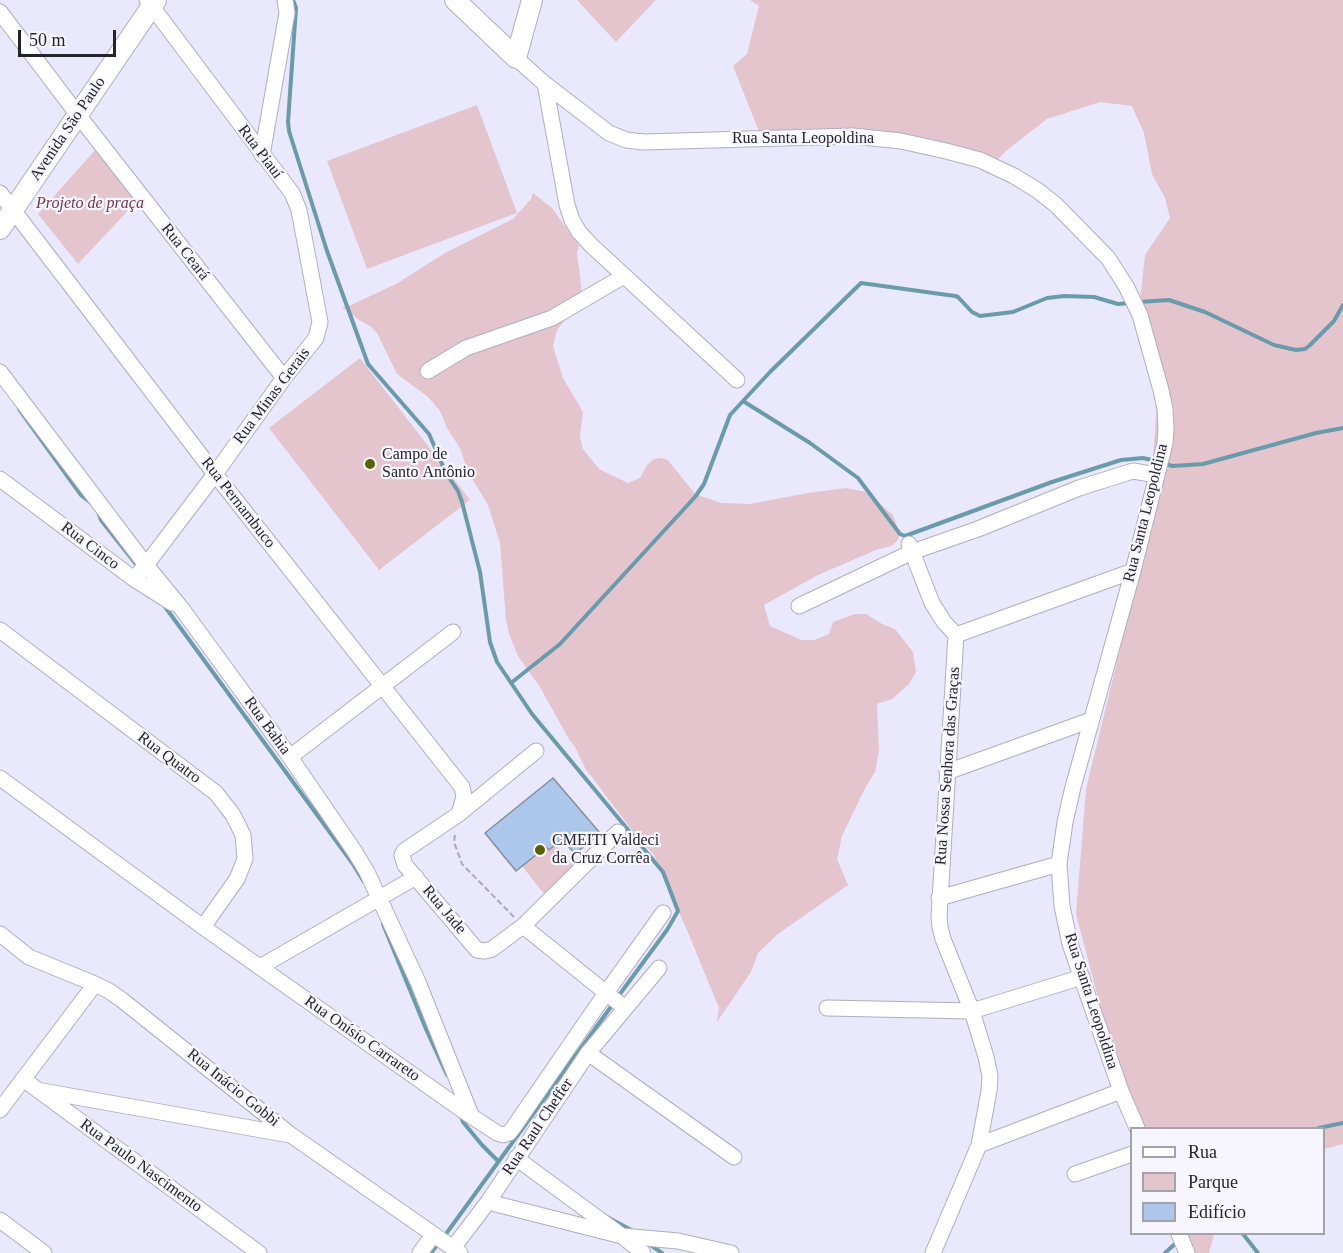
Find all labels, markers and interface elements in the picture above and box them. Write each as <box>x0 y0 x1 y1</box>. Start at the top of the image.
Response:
scale bar <box>21 18 118 56</box>
text: 50 m <box>29 30 66 50</box>
street label: Avenida São Paulo <box>26 73 110 185</box>
street label: Rua Piauí <box>233 121 287 183</box>
street label: Rua Santa Leopoldina <box>732 129 874 149</box>
park label: Projeto de praça <box>36 194 144 214</box>
street label: Rua Ceará <box>157 220 213 284</box>
street label: Rua Minas Gerais <box>230 344 314 448</box>
street label: Rua Santa Leopoldina <box>1119 442 1173 584</box>
place label: Campo de Santo Antônio <box>382 445 475 483</box>
street label: Rua Pernambuco <box>197 454 279 552</box>
marker: Campo de Santo Antônio <box>363 457 377 471</box>
street label: Rua Cinco <box>57 518 123 574</box>
street label: Rua Nossa Senhora das Graças <box>931 666 965 866</box>
street label: Rua Bahia <box>240 693 294 759</box>
street label: Rua Quatro <box>134 728 204 788</box>
place label: CMEITI Valdeci da Cruz Corrêa <box>552 831 659 869</box>
marker: CMEITI Valdeci da Cruz Corrêa <box>533 843 547 857</box>
street label: Rua Jade <box>418 882 470 938</box>
street label: Rua Santa Leopoldina <box>1060 930 1122 1072</box>
street label: Rua Onísio Carrareto <box>300 992 424 1086</box>
street label: Rua Inácio Gobbi <box>183 1045 283 1131</box>
street label: Rua Raul Cheffer <box>499 1075 577 1179</box>
street label: Rua Paulo Nascimento <box>76 1115 206 1217</box>
legend <box>1130 1127 1325 1235</box>
text: Rua <box>1188 1142 1217 1162</box>
text: Parque <box>1188 1172 1238 1192</box>
text: Edifício <box>1188 1202 1246 1222</box>

